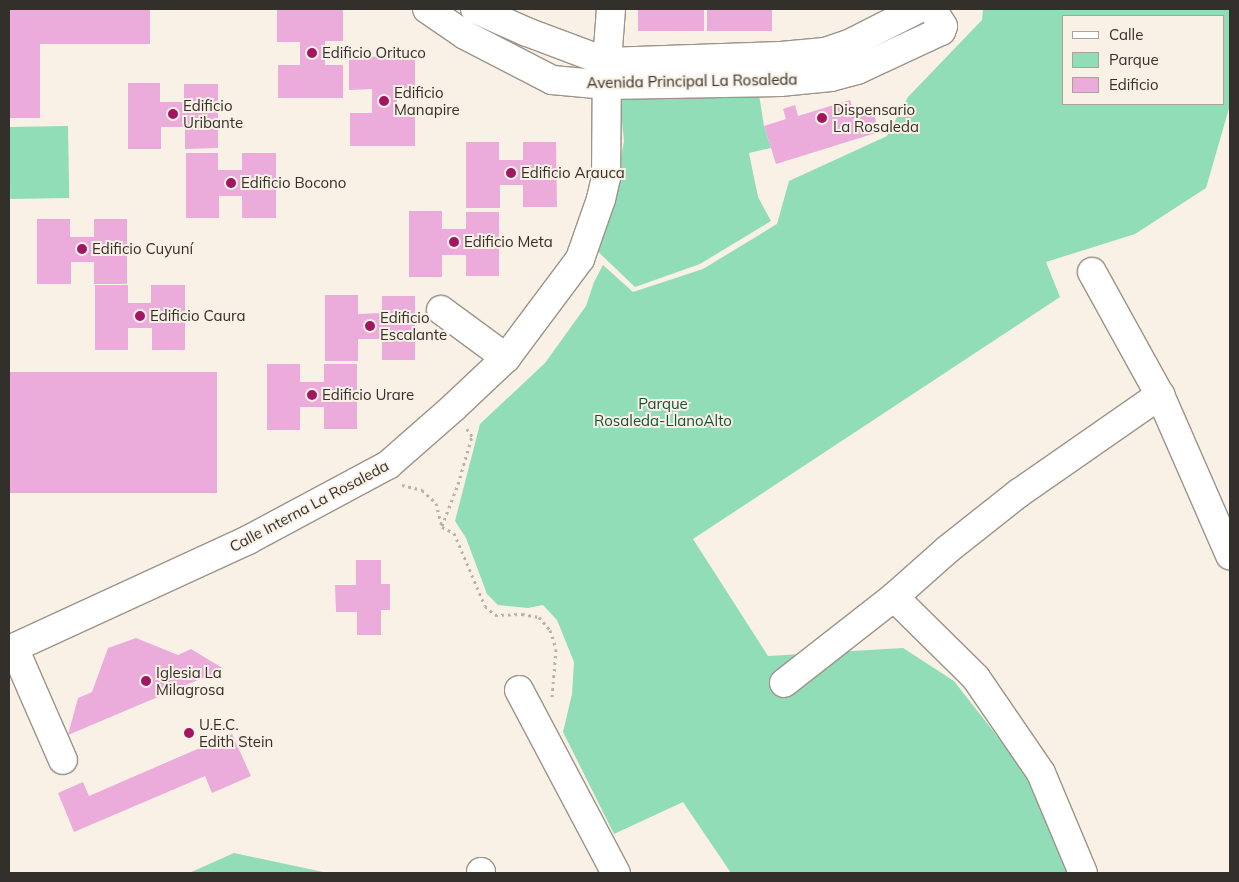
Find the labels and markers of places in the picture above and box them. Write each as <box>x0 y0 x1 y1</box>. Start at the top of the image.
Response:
place label: Edificio Orituco <box>322 44 426 62</box>
marker: Edificio Orituco <box>306 47 318 59</box>
place label: Edificio Manapire <box>394 83 460 118</box>
marker: Edificio Manapire <box>378 95 390 107</box>
place label: Edificio Uribante <box>183 96 243 131</box>
place label: Dispensario La Rosaleda <box>833 100 919 135</box>
marker: Edificio Uribante <box>167 108 179 120</box>
marker: Dispensario La Rosaleda <box>815 111 829 125</box>
place label: Edificio Arauca <box>521 164 625 182</box>
marker: Edificio Arauca <box>505 167 517 179</box>
place label: Edificio Bocono <box>241 174 346 192</box>
marker: Edificio Bocono <box>225 177 237 189</box>
place label: Edificio Meta <box>464 233 553 251</box>
marker: Edificio Meta <box>448 236 460 248</box>
place label: Edificio Cuyuní <box>92 240 193 258</box>
marker: Edificio Cuyuní <box>76 243 88 255</box>
place label: Edificio Caura <box>150 307 245 325</box>
place label: Edificio Escalante <box>380 308 447 343</box>
marker: Edificio Caura <box>134 310 146 322</box>
marker: Edificio Escalante <box>364 320 376 332</box>
place label: Edificio Urare <box>322 386 414 404</box>
marker: Edificio Urare <box>306 389 318 401</box>
place label: Iglesia La Milagrosa <box>156 663 224 698</box>
marker: Iglesia La Milagrosa <box>140 675 152 687</box>
place label: U.E.C. Edith Stein <box>199 715 273 750</box>
marker: U.E.C. Edith Stein <box>183 727 195 739</box>

